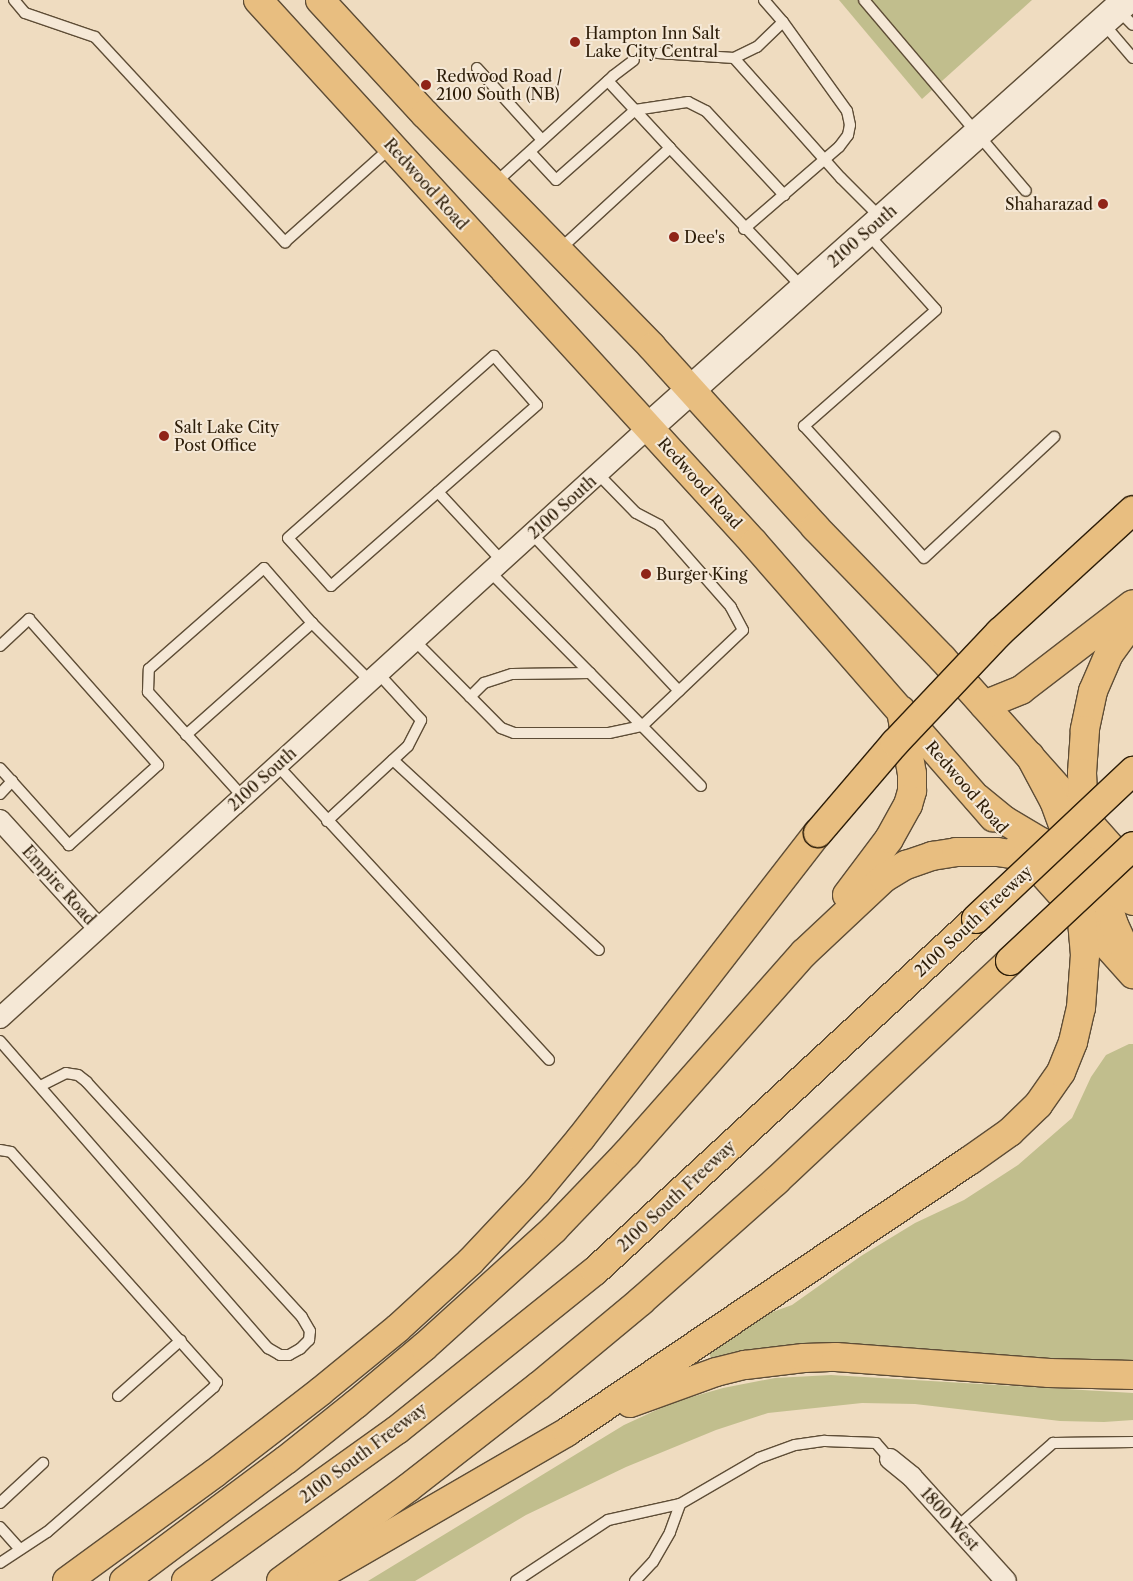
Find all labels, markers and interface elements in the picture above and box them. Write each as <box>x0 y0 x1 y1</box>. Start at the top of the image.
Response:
place label: Hampton Inn Salt Lake City Central <box>585 23 720 61</box>
marker: Hampton Inn Salt Lake City Central <box>569 36 581 48</box>
place label: Redwood Road / 2100 South (NB) <box>436 66 562 104</box>
marker: Redwood Road / 2100 South (NB) <box>420 79 432 91</box>
street label: Redwood Road <box>380 134 472 234</box>
place label: Shaharazad <box>1005 194 1093 214</box>
marker: Shaharazad <box>1097 198 1109 210</box>
street label: 2100 South <box>823 201 901 271</box>
place label: Dee's <box>684 227 725 247</box>
marker: Dee's <box>668 231 680 243</box>
place label: Salt Lake City Post Office <box>174 417 279 455</box>
marker: Salt Lake City Post Office <box>158 430 170 442</box>
street label: Redwood Road <box>654 433 746 533</box>
street label: 2100 South <box>524 471 600 543</box>
place label: Burger King <box>656 564 748 584</box>
marker: Burger King <box>640 568 652 580</box>
street label: Redwood Road <box>922 737 1012 837</box>
street label: 2100 South <box>224 743 300 815</box>
street label: Empire Road <box>18 841 100 929</box>
street label: 2100 South Freeway <box>910 861 1036 981</box>
street label: 2100 South Freeway <box>613 1136 739 1256</box>
street label: 2100 South Freeway <box>296 1399 430 1507</box>
street label: 1800 West <box>917 1483 983 1555</box>

